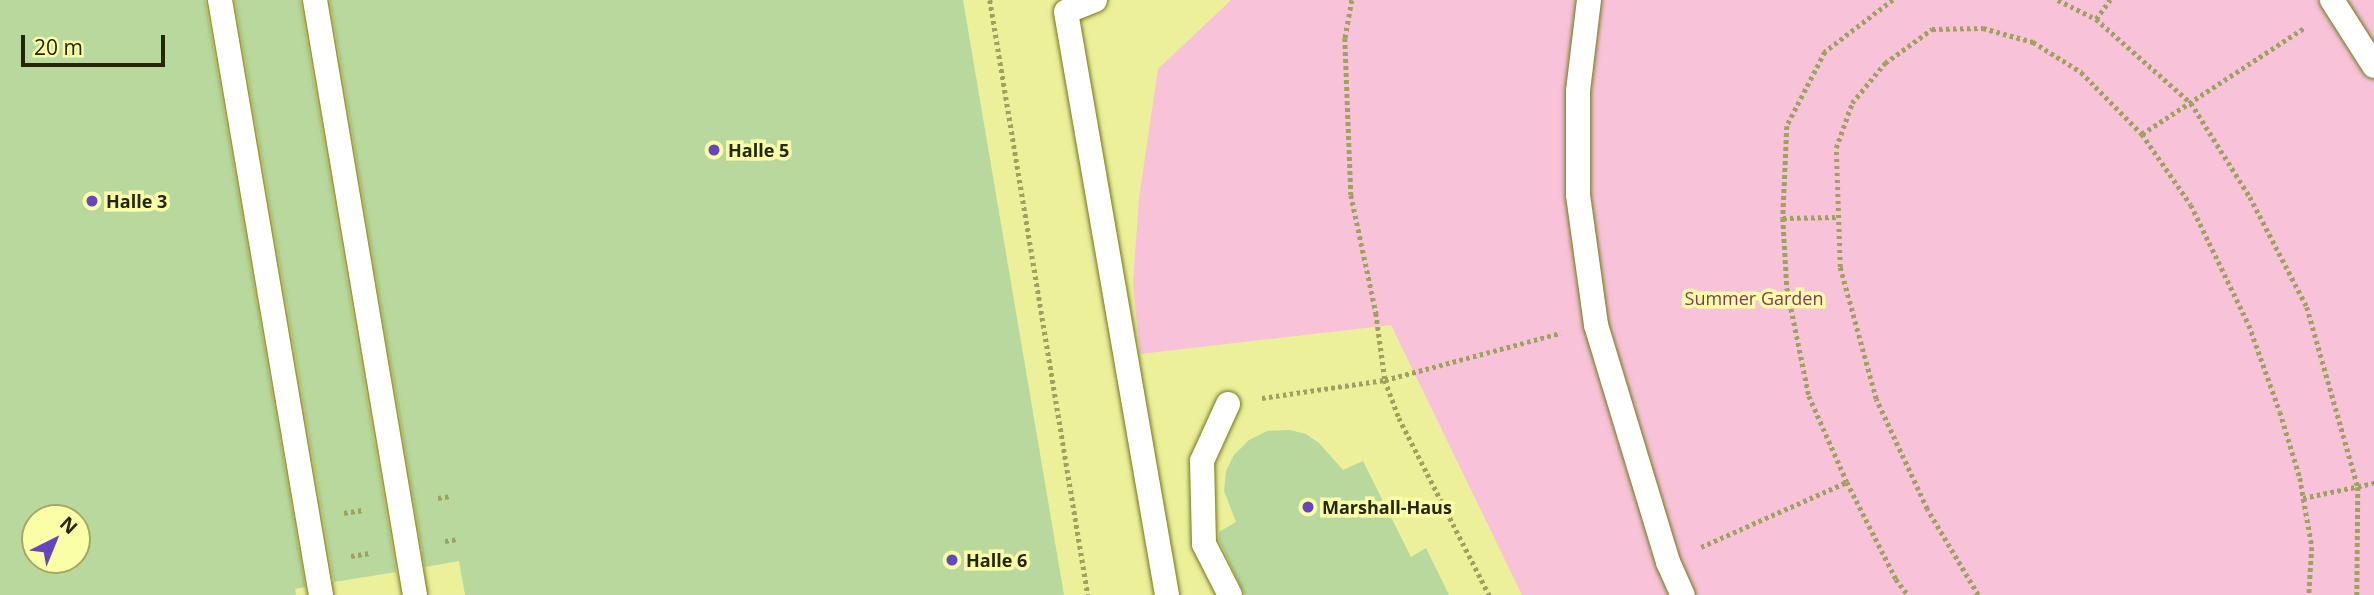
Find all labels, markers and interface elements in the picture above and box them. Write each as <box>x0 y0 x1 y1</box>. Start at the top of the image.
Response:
scale bar <box>24 21 168 65</box>
text: 20 m <box>34 33 83 61</box>
place label: Halle 5 <box>728 139 789 161</box>
marker: Halle 5 <box>706 142 722 158</box>
place label: Halle 3 <box>106 190 167 212</box>
marker: Halle 3 <box>84 193 100 209</box>
park label: Summer Garden <box>1685 287 1823 309</box>
place label: Marshall-Haus <box>1322 496 1452 518</box>
marker: Marshall-Haus <box>1300 499 1316 515</box>
north arrow <box>21 504 91 574</box>
text: N <box>54 510 83 540</box>
place label: Halle 6 <box>966 549 1027 571</box>
marker: Halle 6 <box>944 552 960 568</box>

